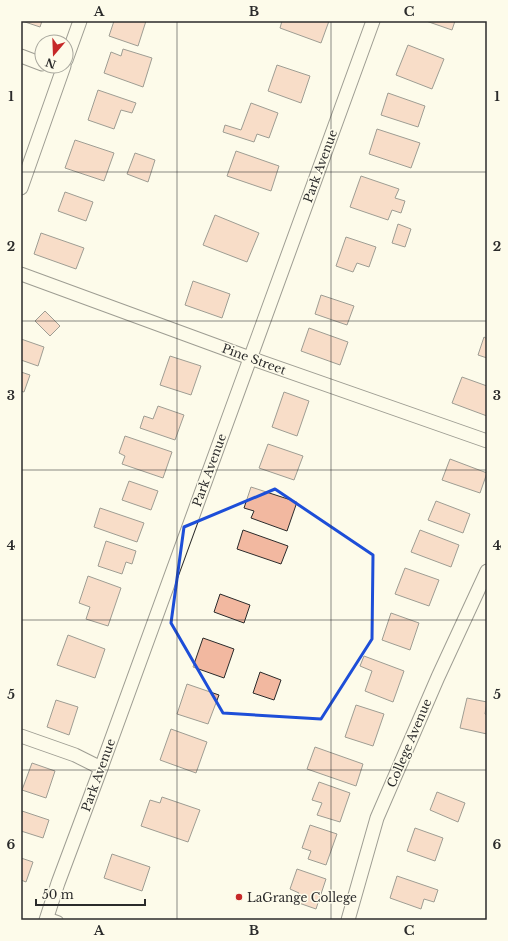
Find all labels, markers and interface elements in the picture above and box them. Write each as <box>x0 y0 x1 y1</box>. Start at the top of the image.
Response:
text: A <box>93 3 105 20</box>
text: B <box>249 3 259 20</box>
text: C <box>404 3 415 20</box>
north arrow <box>34 34 74 74</box>
text: N <box>43 55 58 72</box>
text: 1 <box>8 88 14 105</box>
text: 1 <box>494 88 500 105</box>
street label: Park Avenue <box>300 127 340 204</box>
text: 2 <box>7 238 15 255</box>
text: 2 <box>493 238 501 255</box>
street label: Pine Street <box>220 340 288 378</box>
text: 3 <box>7 387 15 404</box>
text: 3 <box>493 387 501 404</box>
street label: Park Avenue <box>189 431 229 508</box>
text: 4 <box>7 537 16 554</box>
text: 4 <box>493 537 502 554</box>
text: 5 <box>7 686 15 703</box>
text: 5 <box>493 686 501 703</box>
street label: College Avenue <box>384 696 434 790</box>
street label: Park Avenue <box>78 736 118 813</box>
text: 6 <box>7 836 16 853</box>
text: 6 <box>493 836 502 853</box>
scale bar <box>36 881 145 907</box>
text: 50 m <box>42 887 74 902</box>
place label: LaGrange College <box>247 890 357 905</box>
marker: LaGrange College <box>234 892 244 902</box>
text: A <box>93 922 105 939</box>
text: B <box>249 922 259 939</box>
text: C <box>404 922 415 939</box>

